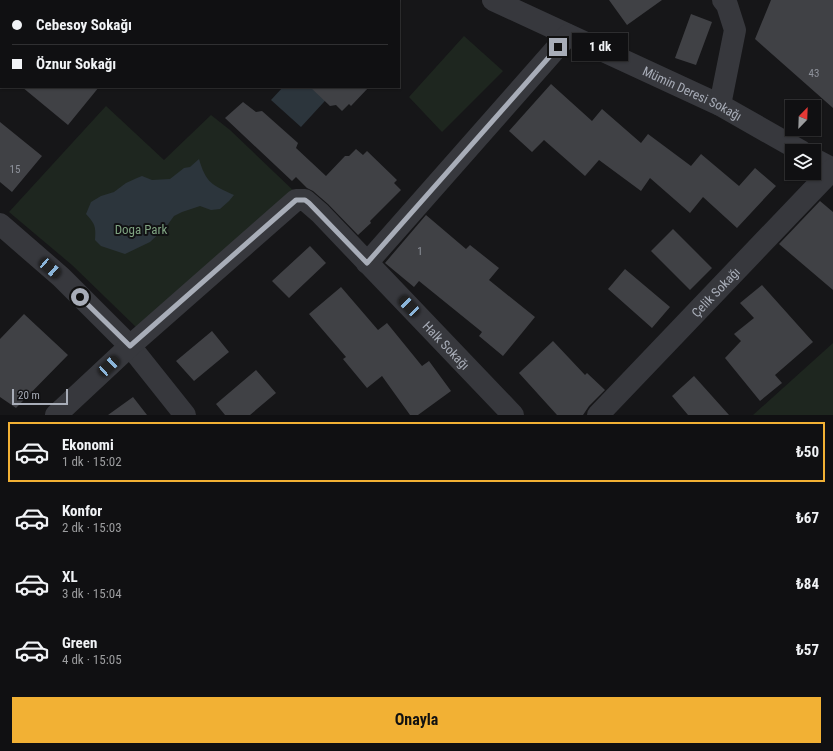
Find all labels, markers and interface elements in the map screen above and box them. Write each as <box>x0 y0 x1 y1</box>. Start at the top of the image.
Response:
text: Cebesoy Sokağı <box>36 16 132 34</box>
callout: 1 dk <box>572 33 628 61</box>
route end <box>549 38 567 56</box>
text: 1 dk <box>589 39 611 54</box>
text: Öznur Sokağı <box>36 55 116 73</box>
street label: Mümin Deresi Sokağı <box>640 63 745 123</box>
house number: 43 <box>809 67 819 80</box>
north arrow <box>785 100 821 136</box>
map controls <box>785 100 821 180</box>
button: layers <box>785 144 821 180</box>
house number: 15 <box>10 163 20 176</box>
park label: Doga Park <box>115 222 168 237</box>
house number: 1 <box>417 245 423 258</box>
car <box>37 256 63 280</box>
street label: Çelik Sokağı <box>688 264 743 320</box>
route start <box>71 288 89 306</box>
car <box>396 293 422 319</box>
street label: Halk Sokağı <box>420 318 473 372</box>
car <box>96 353 122 379</box>
scale bar <box>12 387 68 406</box>
text: 20 m <box>18 389 40 402</box>
icon: car <box>14 434 50 470</box>
text: Ekonomi <box>62 436 114 454</box>
text: ₺50 <box>796 443 819 461</box>
text: 1 dk · 15:02 <box>62 454 122 469</box>
icon: car <box>14 500 50 536</box>
text: Konfor <box>62 502 102 520</box>
text: ₺67 <box>796 509 819 527</box>
text: 2 dk · 15:03 <box>62 520 122 535</box>
icon: car <box>14 566 50 602</box>
text: XL <box>62 568 78 586</box>
text: ₺84 <box>796 575 819 593</box>
text: 3 dk · 15:04 <box>62 586 122 601</box>
icon: car <box>14 632 50 668</box>
text: Green <box>62 634 97 652</box>
text: ₺57 <box>796 641 819 659</box>
text: 4 dk · 15:05 <box>62 652 122 667</box>
button: Onayla <box>12 697 821 743</box>

